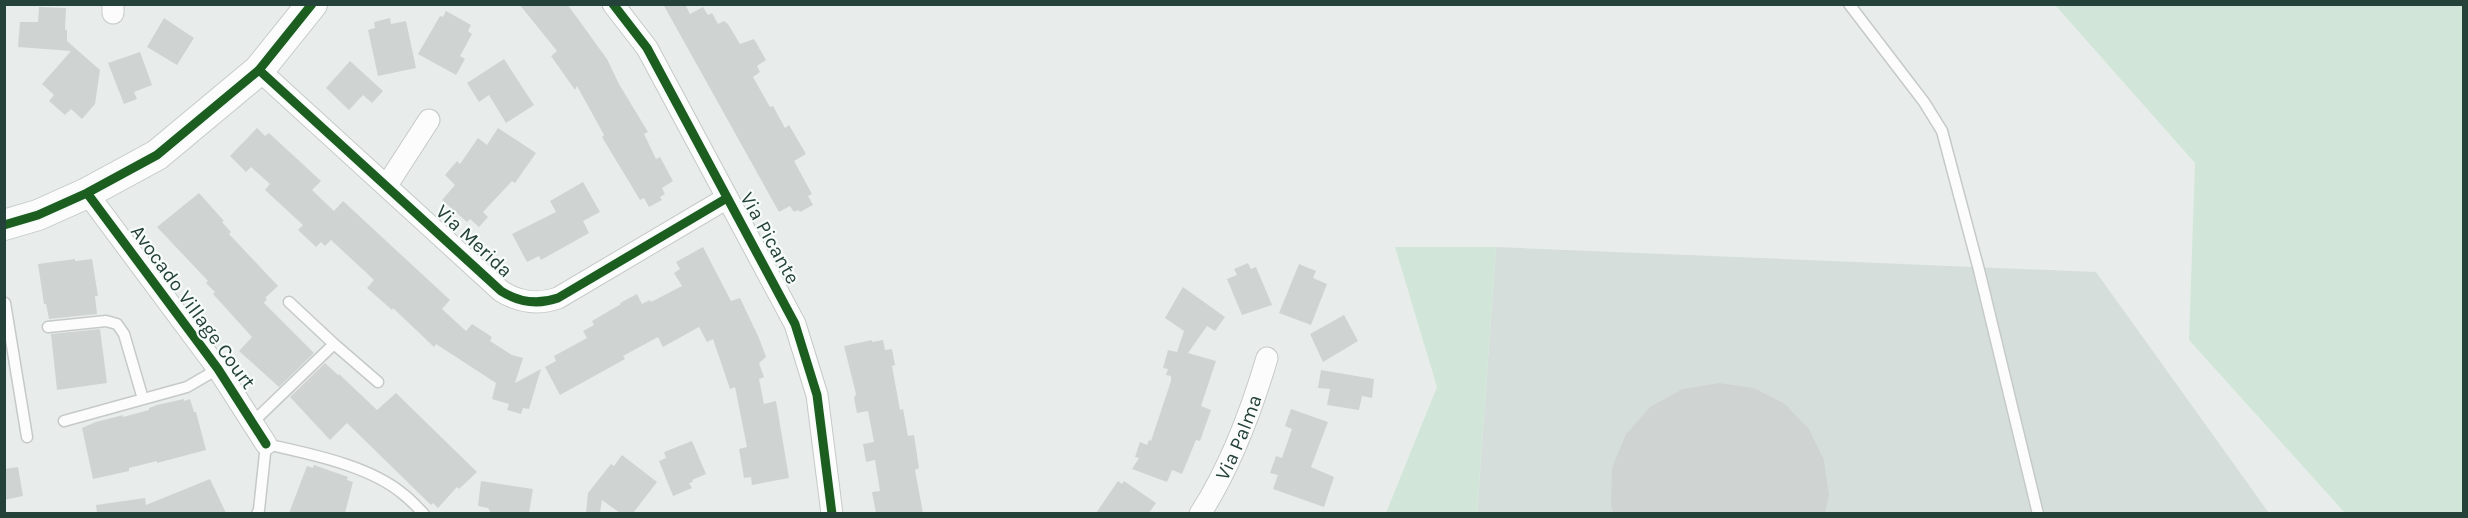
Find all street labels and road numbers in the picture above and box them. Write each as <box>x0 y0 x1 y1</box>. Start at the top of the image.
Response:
street label: Via Picante <box>735 188 805 288</box>
street label: Via Merida <box>431 200 517 282</box>
street label: Avocado Village Court <box>126 221 260 394</box>
street label: Via Palma <box>1210 392 1266 484</box>

